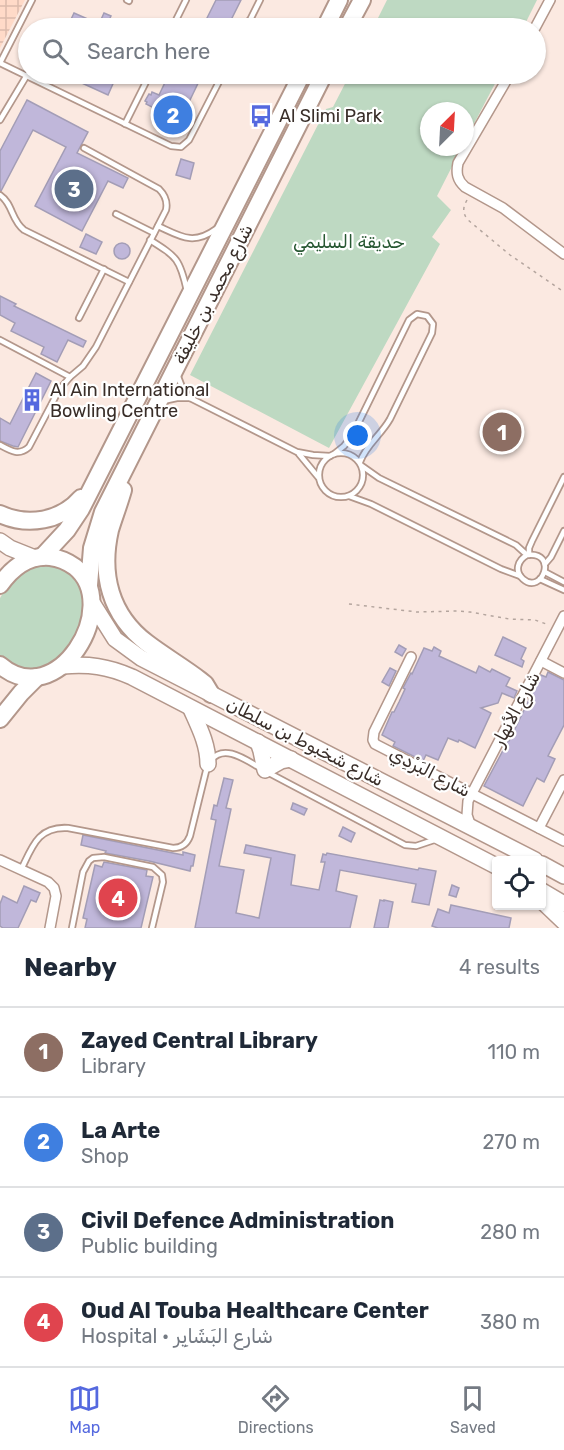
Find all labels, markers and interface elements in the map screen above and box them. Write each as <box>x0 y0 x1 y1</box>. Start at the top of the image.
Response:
search box <box>18 18 546 84</box>
icon: search <box>39 35 72 68</box>
text: Search here <box>87 38 210 65</box>
pin: 2 <box>154 92 192 138</box>
north arrow <box>420 102 474 156</box>
bus stop icon: Al Slimi Park <box>248 103 274 129</box>
place label: Al Slimi Park <box>279 105 383 127</box>
pin: 3 <box>54 166 94 212</box>
street label: شارع محمد بن خليفة <box>168 220 259 368</box>
park label: حديقة السليمي <box>293 231 405 255</box>
place label: Al Ain International Bowling Centre <box>50 379 209 422</box>
building icon: Al Ain International Bowling Centre <box>19 387 45 413</box>
pin: 1 <box>482 410 522 454</box>
your location <box>343 421 372 450</box>
street label: شارع الأنهار <box>487 668 546 751</box>
street label: شارع شخبوط بن سلطان <box>222 693 387 792</box>
street label: شارع البَرْدِي <box>385 742 474 803</box>
map controls <box>492 856 546 910</box>
button: locate <box>492 856 546 910</box>
pin: 4 <box>98 876 138 920</box>
text: Nearby <box>24 952 117 983</box>
text: 4 results <box>459 955 540 979</box>
text: Zayed Central Library <box>81 1027 318 1054</box>
text: 1 <box>39 1040 48 1064</box>
text: 110 m <box>488 1040 540 1064</box>
text: Library <box>81 1054 146 1078</box>
text: La Arte <box>81 1117 160 1144</box>
text: 2 <box>37 1130 50 1154</box>
text: 270 m <box>483 1130 540 1154</box>
text: Shop <box>81 1144 129 1168</box>
text: Civil Defence Administration <box>81 1207 394 1234</box>
text: 3 <box>37 1220 50 1244</box>
text: 280 m <box>480 1220 540 1244</box>
text: Public building <box>81 1234 218 1258</box>
text: Oud Al Touba Healthcare Center <box>81 1297 429 1324</box>
text: 4 <box>37 1310 50 1334</box>
text: 380 m <box>480 1310 540 1334</box>
text: Hospital · شارع البَشَايِر <box>81 1324 273 1348</box>
tab: Map <box>68 1382 101 1437</box>
tab: Directions <box>238 1382 314 1437</box>
tab: Saved <box>450 1382 496 1437</box>

